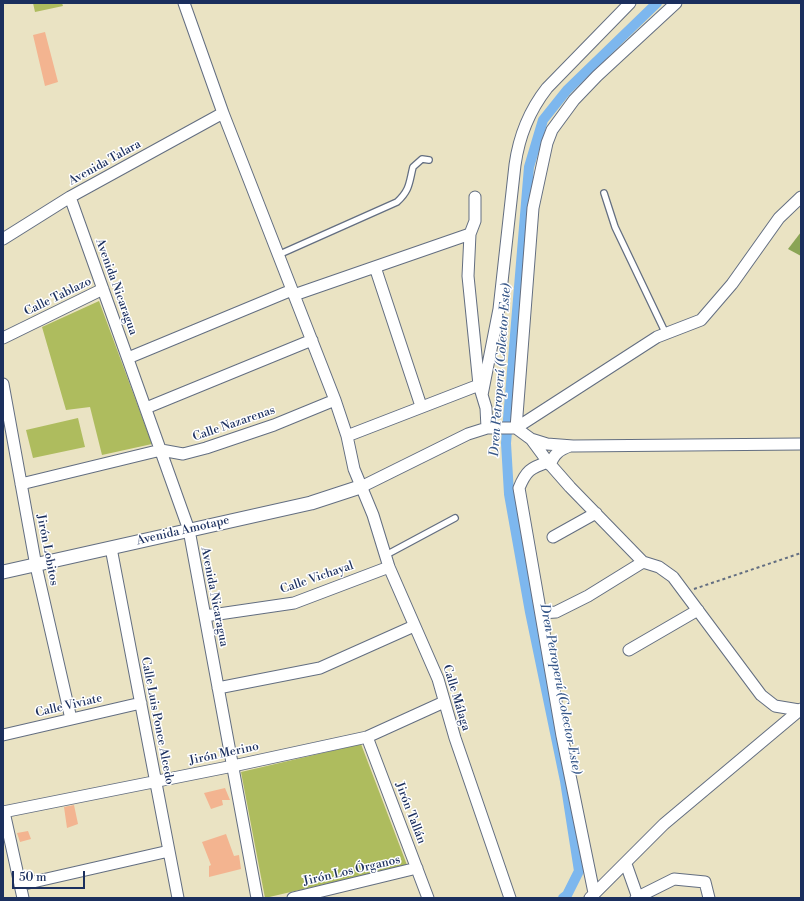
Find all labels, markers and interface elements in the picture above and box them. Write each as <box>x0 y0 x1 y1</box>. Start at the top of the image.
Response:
street label: Avenida Talara <box>66 137 144 189</box>
street label: Avenida Nicaragua <box>92 237 140 337</box>
street label: Calle Tablazo <box>22 275 94 319</box>
water label: Dren Petroperú (Colector Este) <box>487 283 515 457</box>
street label: Calle Nazarenas <box>191 403 277 445</box>
street label: Jirón Lobitos <box>33 513 61 587</box>
street label: Avenida Amotape <box>135 513 231 549</box>
street label: Avenida Nicaragua <box>197 546 231 648</box>
street label: Calle Vichayal <box>279 559 355 597</box>
water label: Dren Petroperú (Colector Este) <box>536 602 584 776</box>
street label: Calle Luis Ponce Alcedo <box>138 656 176 786</box>
street label: Calle Málaga <box>439 663 473 733</box>
street label: Calle Viviate <box>34 691 104 721</box>
street label: Jirón Merino <box>188 740 260 768</box>
street label: Jirón Tallán <box>392 780 428 846</box>
street label: Jirón Los Órganos <box>302 853 402 889</box>
scale bar <box>14 863 87 889</box>
text: 50 m <box>19 870 47 885</box>

